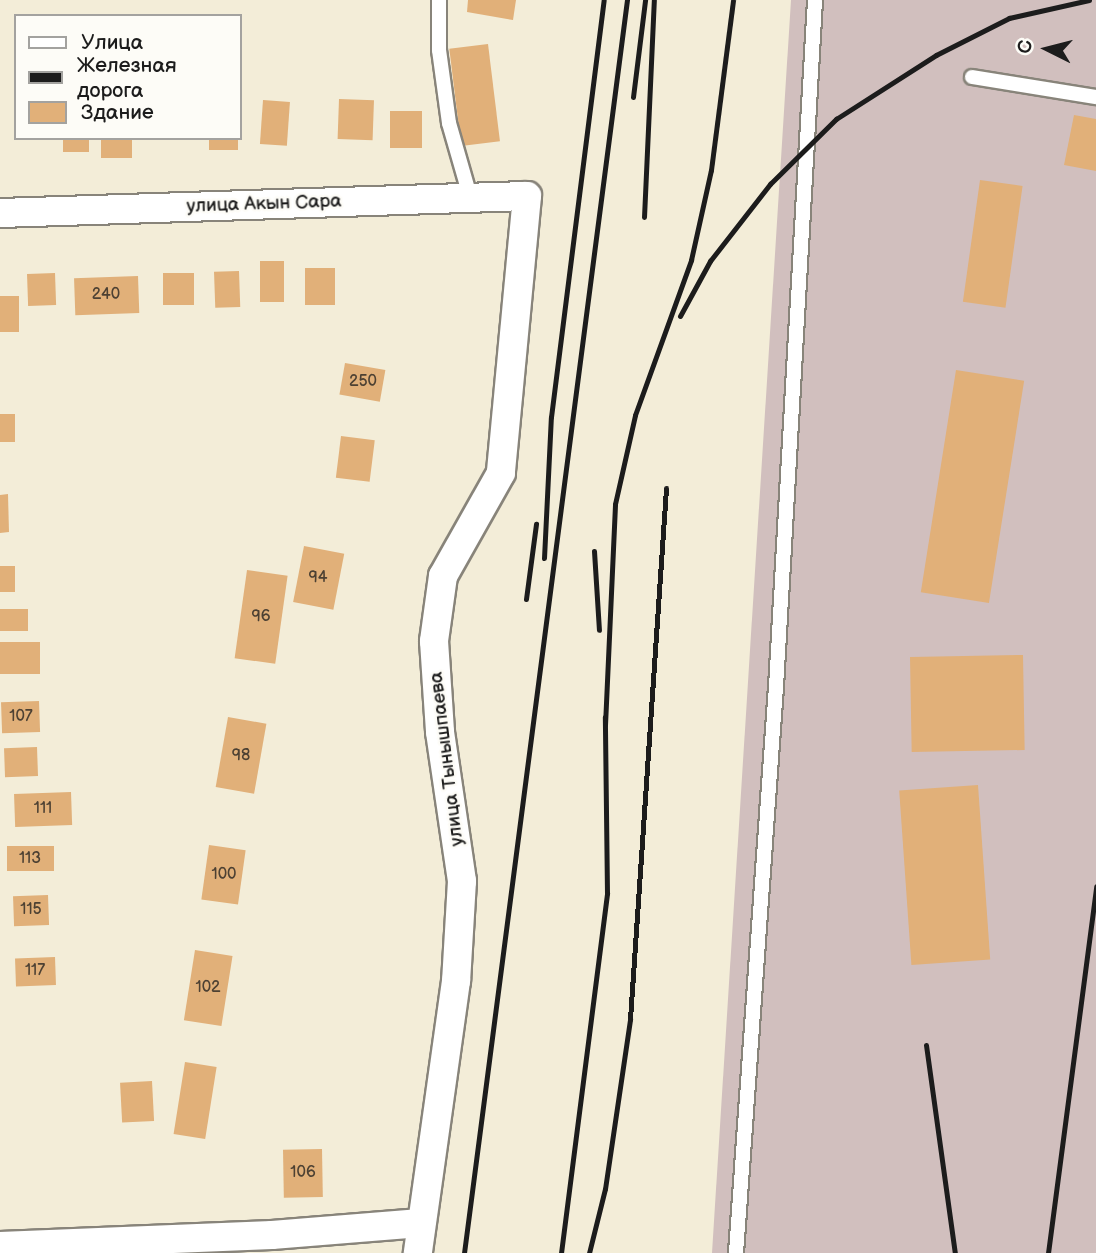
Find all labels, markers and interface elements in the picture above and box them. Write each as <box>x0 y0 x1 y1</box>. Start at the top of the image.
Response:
legend <box>14 14 242 140</box>
north arrow <box>1012 14 1082 84</box>
text: Улица <box>81 30 143 55</box>
text: С <box>1013 39 1038 55</box>
text: Железная дорога <box>77 53 177 103</box>
text: Здание <box>81 100 154 125</box>
street label: улица Акын Сара <box>186 190 342 218</box>
house number: 240 <box>92 285 120 305</box>
house number: 250 <box>349 372 377 392</box>
house number: 94 <box>308 568 328 588</box>
house number: 96 <box>251 607 271 627</box>
street label: улица Тынышпаева <box>425 671 469 847</box>
house number: 107 <box>9 707 33 727</box>
house number: 98 <box>232 746 250 766</box>
house number: 111 <box>34 799 52 819</box>
house number: 113 <box>19 849 41 869</box>
house number: 100 <box>211 865 237 885</box>
house number: 115 <box>20 900 42 920</box>
house number: 117 <box>25 961 45 981</box>
house number: 102 <box>195 978 221 998</box>
house number: 106 <box>290 1163 316 1183</box>

